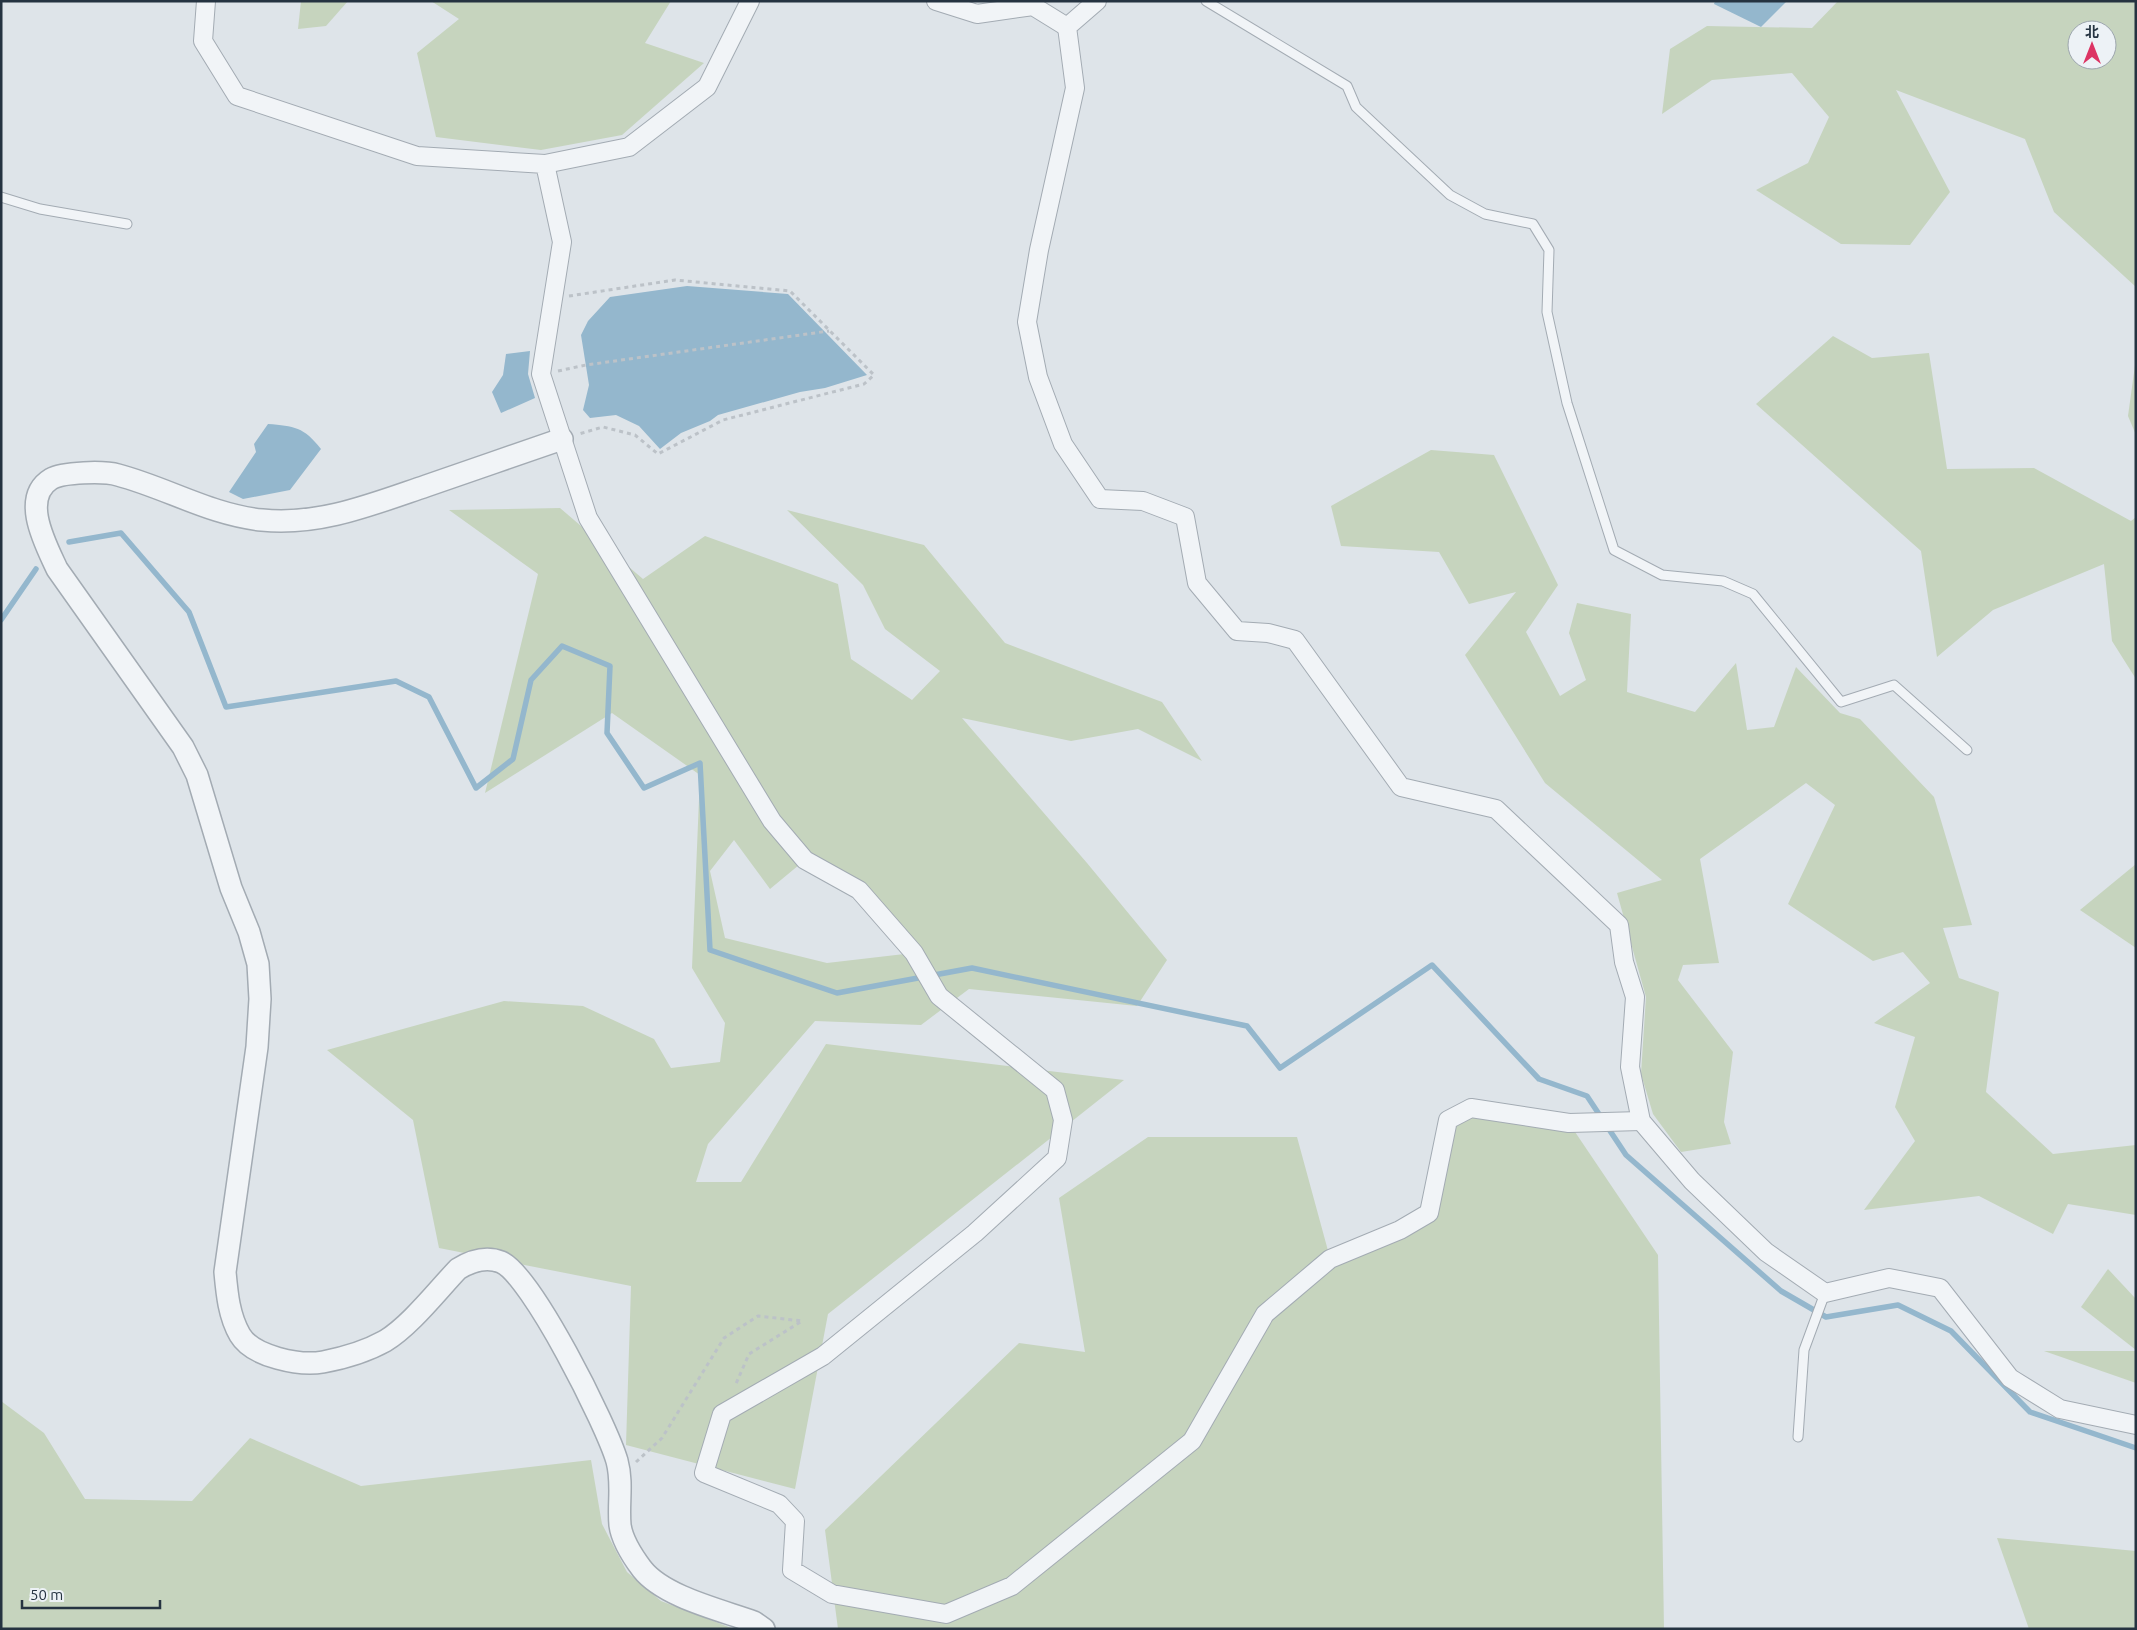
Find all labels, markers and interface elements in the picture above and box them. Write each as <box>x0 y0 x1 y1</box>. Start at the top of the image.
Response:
north arrow <box>2067 20 2117 70</box>
text: 北 <box>2085 24 2099 40</box>
scale bar <box>22 1578 160 1610</box>
text: 50 m <box>30 1586 63 1603</box>

